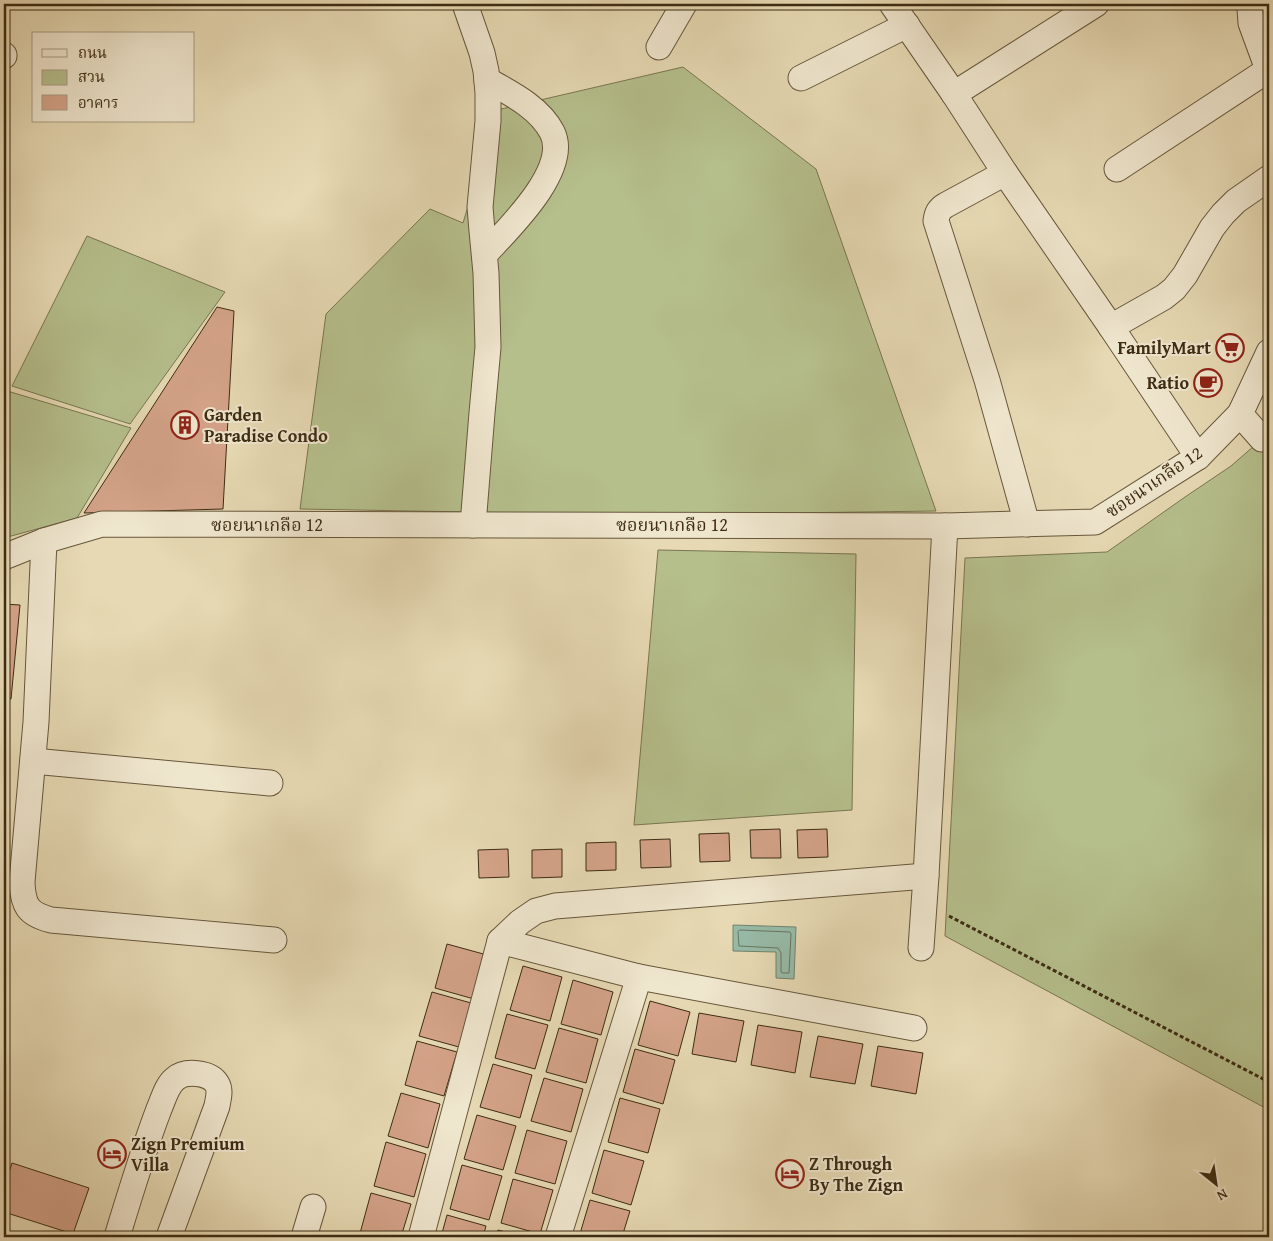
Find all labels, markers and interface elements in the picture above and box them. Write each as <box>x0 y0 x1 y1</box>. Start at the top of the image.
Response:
legend <box>32 32 195 122</box>
text: ถนน <box>78 42 107 63</box>
text: สวน <box>78 66 105 87</box>
text: อาคาร <box>78 92 118 113</box>
supermarket icon: FamilyMart <box>1215 333 1245 363</box>
place label: FamilyMart <box>1118 334 1211 361</box>
cafe icon: Ratio <box>1193 368 1223 398</box>
place label: Ratio <box>1147 369 1189 396</box>
place label: Garden Paradise Condo <box>204 401 328 449</box>
building icon: Garden Paradise Condo <box>170 410 200 440</box>
street label: ซอยนาเกลือ 12 <box>1100 439 1208 524</box>
street label: ซอยนาเกลือ 12 <box>211 511 323 538</box>
street label: ซอยนาเกลือ 12 <box>616 511 728 538</box>
place label: Zign Premium Villa <box>131 1130 245 1178</box>
hotel icon: Zign Premium Villa <box>97 1139 127 1169</box>
place label: Z Through By The Zign <box>809 1150 903 1198</box>
north arrow <box>1190 1158 1240 1208</box>
hotel icon: Z Through By The Zign <box>775 1159 805 1189</box>
text: N <box>1213 1184 1232 1207</box>

